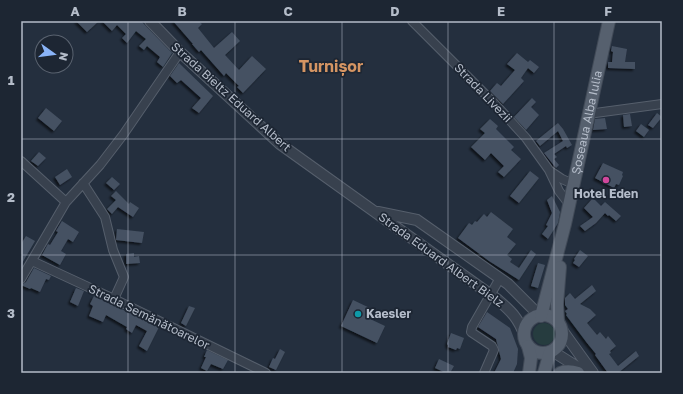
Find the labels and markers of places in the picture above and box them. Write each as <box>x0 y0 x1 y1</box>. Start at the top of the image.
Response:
marker: Hotel Eden <box>601 175 611 185</box>
place label: Hotel Eden <box>574 186 638 201</box>
place label: Kaesler <box>366 306 411 321</box>
marker: Kaesler <box>353 309 363 319</box>

